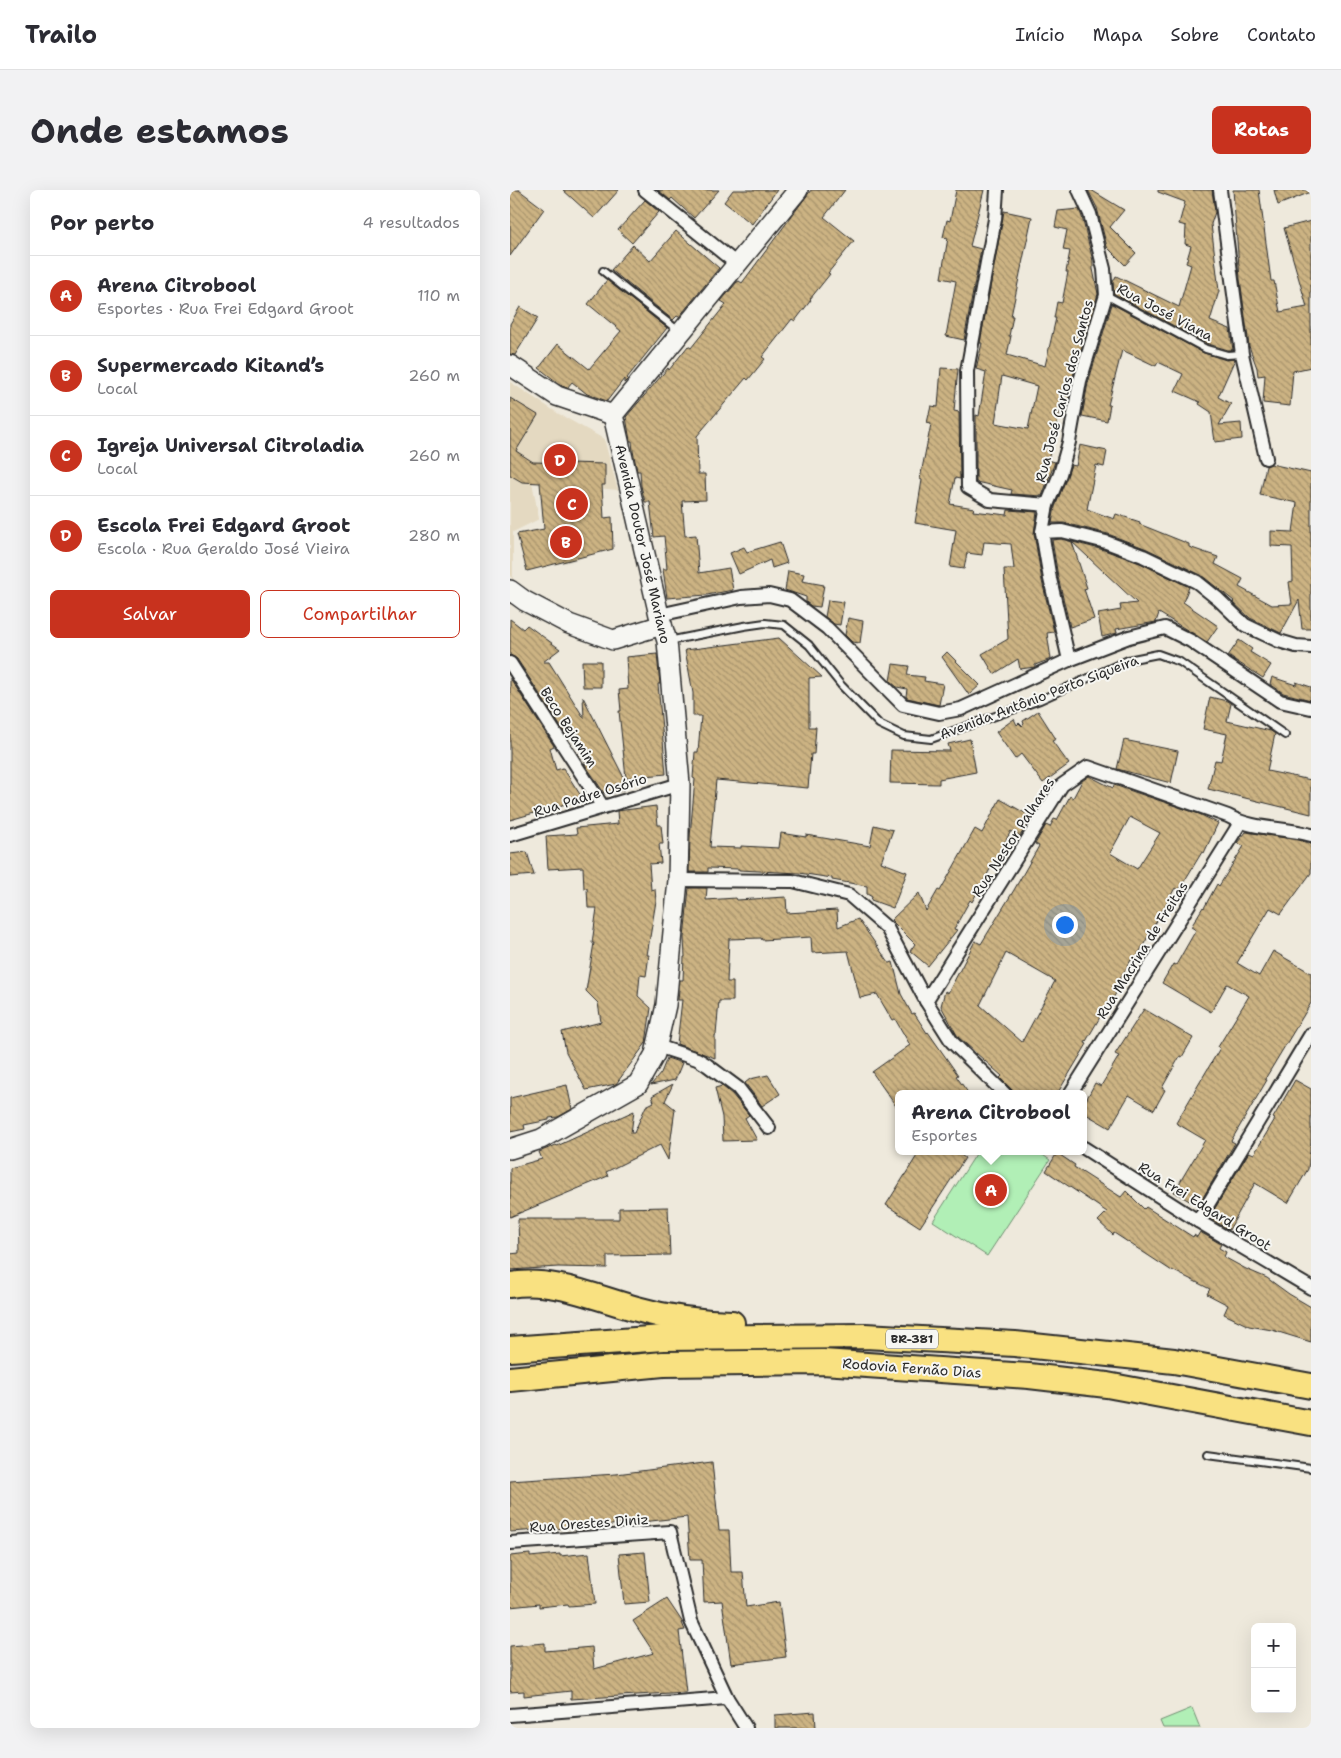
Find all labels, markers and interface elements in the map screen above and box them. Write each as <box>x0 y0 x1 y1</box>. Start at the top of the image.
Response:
text: Trailo <box>25 19 97 51</box>
text: Início <box>1015 23 1065 47</box>
text: Mapa <box>1093 23 1142 47</box>
text: Sobre <box>1170 23 1219 47</box>
text: Contato <box>1247 23 1316 47</box>
button: Rotas <box>1212 106 1311 154</box>
text: Onde estamos <box>30 107 289 154</box>
text: Por perto <box>50 209 154 237</box>
text: 4 resultados <box>362 212 460 233</box>
text: Arena Citrobool <box>97 273 256 298</box>
street label: Rua José Viana <box>1114 279 1216 345</box>
text: A <box>60 285 72 306</box>
text: 110 m <box>417 285 460 306</box>
text: Esportes · Rua Frei Edgard Groot <box>97 298 354 319</box>
street label: Rua José Carlos dos Santos <box>1031 298 1097 484</box>
text: Supermercado Kitand’s <box>97 353 324 378</box>
text: B <box>61 365 71 386</box>
text: 260 m <box>408 365 460 386</box>
text: Local <box>97 378 138 399</box>
text: Igreja Universal Citroladia <box>97 433 364 458</box>
pin: D <box>544 441 576 479</box>
street label: Avenida Doutor José Mariano <box>611 443 675 645</box>
text: C <box>61 445 71 466</box>
text: 260 m <box>408 445 460 466</box>
text: Local <box>97 458 138 479</box>
pin: C <box>556 485 588 523</box>
text: Escola Frei Edgard Groot <box>97 513 350 538</box>
pin: B <box>550 523 582 561</box>
text: D <box>60 525 72 546</box>
text: 280 m <box>408 525 460 546</box>
text: Escola · Rua Geraldo José Vieira <box>97 538 350 559</box>
button: Salvar <box>50 590 250 638</box>
button: Compartilhar <box>260 590 460 638</box>
street label: Avenida Antônio Perto Siqueira <box>937 651 1141 743</box>
street label: Beco Bejamim <box>536 684 602 770</box>
street label: Rua Padre Osório <box>531 769 649 821</box>
street label: Rua Nestor Palhares <box>968 774 1058 900</box>
street label: Rua Macrina de Freitas <box>1092 878 1192 1022</box>
your location <box>1052 912 1078 938</box>
popup <box>895 1090 1087 1155</box>
text: Arena Citrobool <box>911 1100 1071 1125</box>
text: Esportes <box>911 1125 978 1146</box>
street label: Rua Frei Edgard Groot <box>1135 1158 1275 1254</box>
pin: A <box>975 1171 1007 1209</box>
road number: BR-381 <box>886 1330 938 1348</box>
street label: Rodovia Fernão Dias <box>842 1354 982 1382</box>
street label: Rua Orestes Diniz <box>529 1510 649 1536</box>
map controls <box>1251 1623 1296 1713</box>
button: + <box>1251 1623 1296 1668</box>
button: − <box>1251 1668 1296 1713</box>

